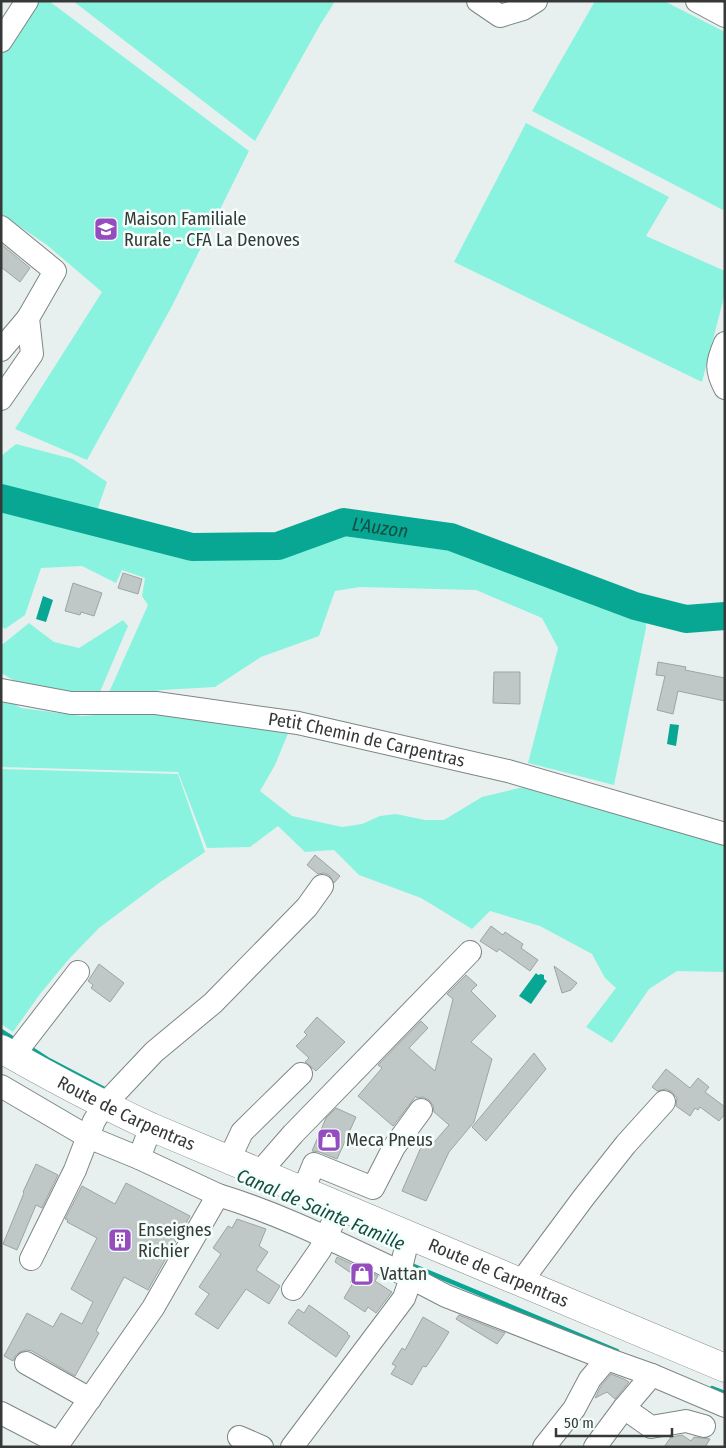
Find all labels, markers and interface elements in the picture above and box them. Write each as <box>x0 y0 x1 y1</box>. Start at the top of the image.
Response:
place label: Maison Familiale Rurale - CFA La Denoves <box>124 208 300 251</box>
school or university icon: Maison Familiale Rurale - CFA La Denoves <box>93 216 119 242</box>
water label: L'Auzon <box>351 512 410 543</box>
street label: Petit Chemin de Carpentras <box>267 708 467 772</box>
street label: Route de Carpentras <box>54 1071 199 1155</box>
shop icon: Meca Pneus <box>316 1127 342 1153</box>
place label: Meca Pneus <box>346 1129 433 1151</box>
water label: Canal de Sainte Famille <box>233 1164 408 1255</box>
place label: Enseignes Richier <box>138 1219 212 1262</box>
building icon: Enseignes Richier <box>107 1227 133 1253</box>
street label: Route de Carpentras <box>425 1234 572 1312</box>
shop icon: Vattan <box>349 1261 375 1287</box>
place label: Vattan <box>380 1263 427 1285</box>
scale bar <box>556 1406 672 1438</box>
text: 50 m <box>564 1414 594 1432</box>

